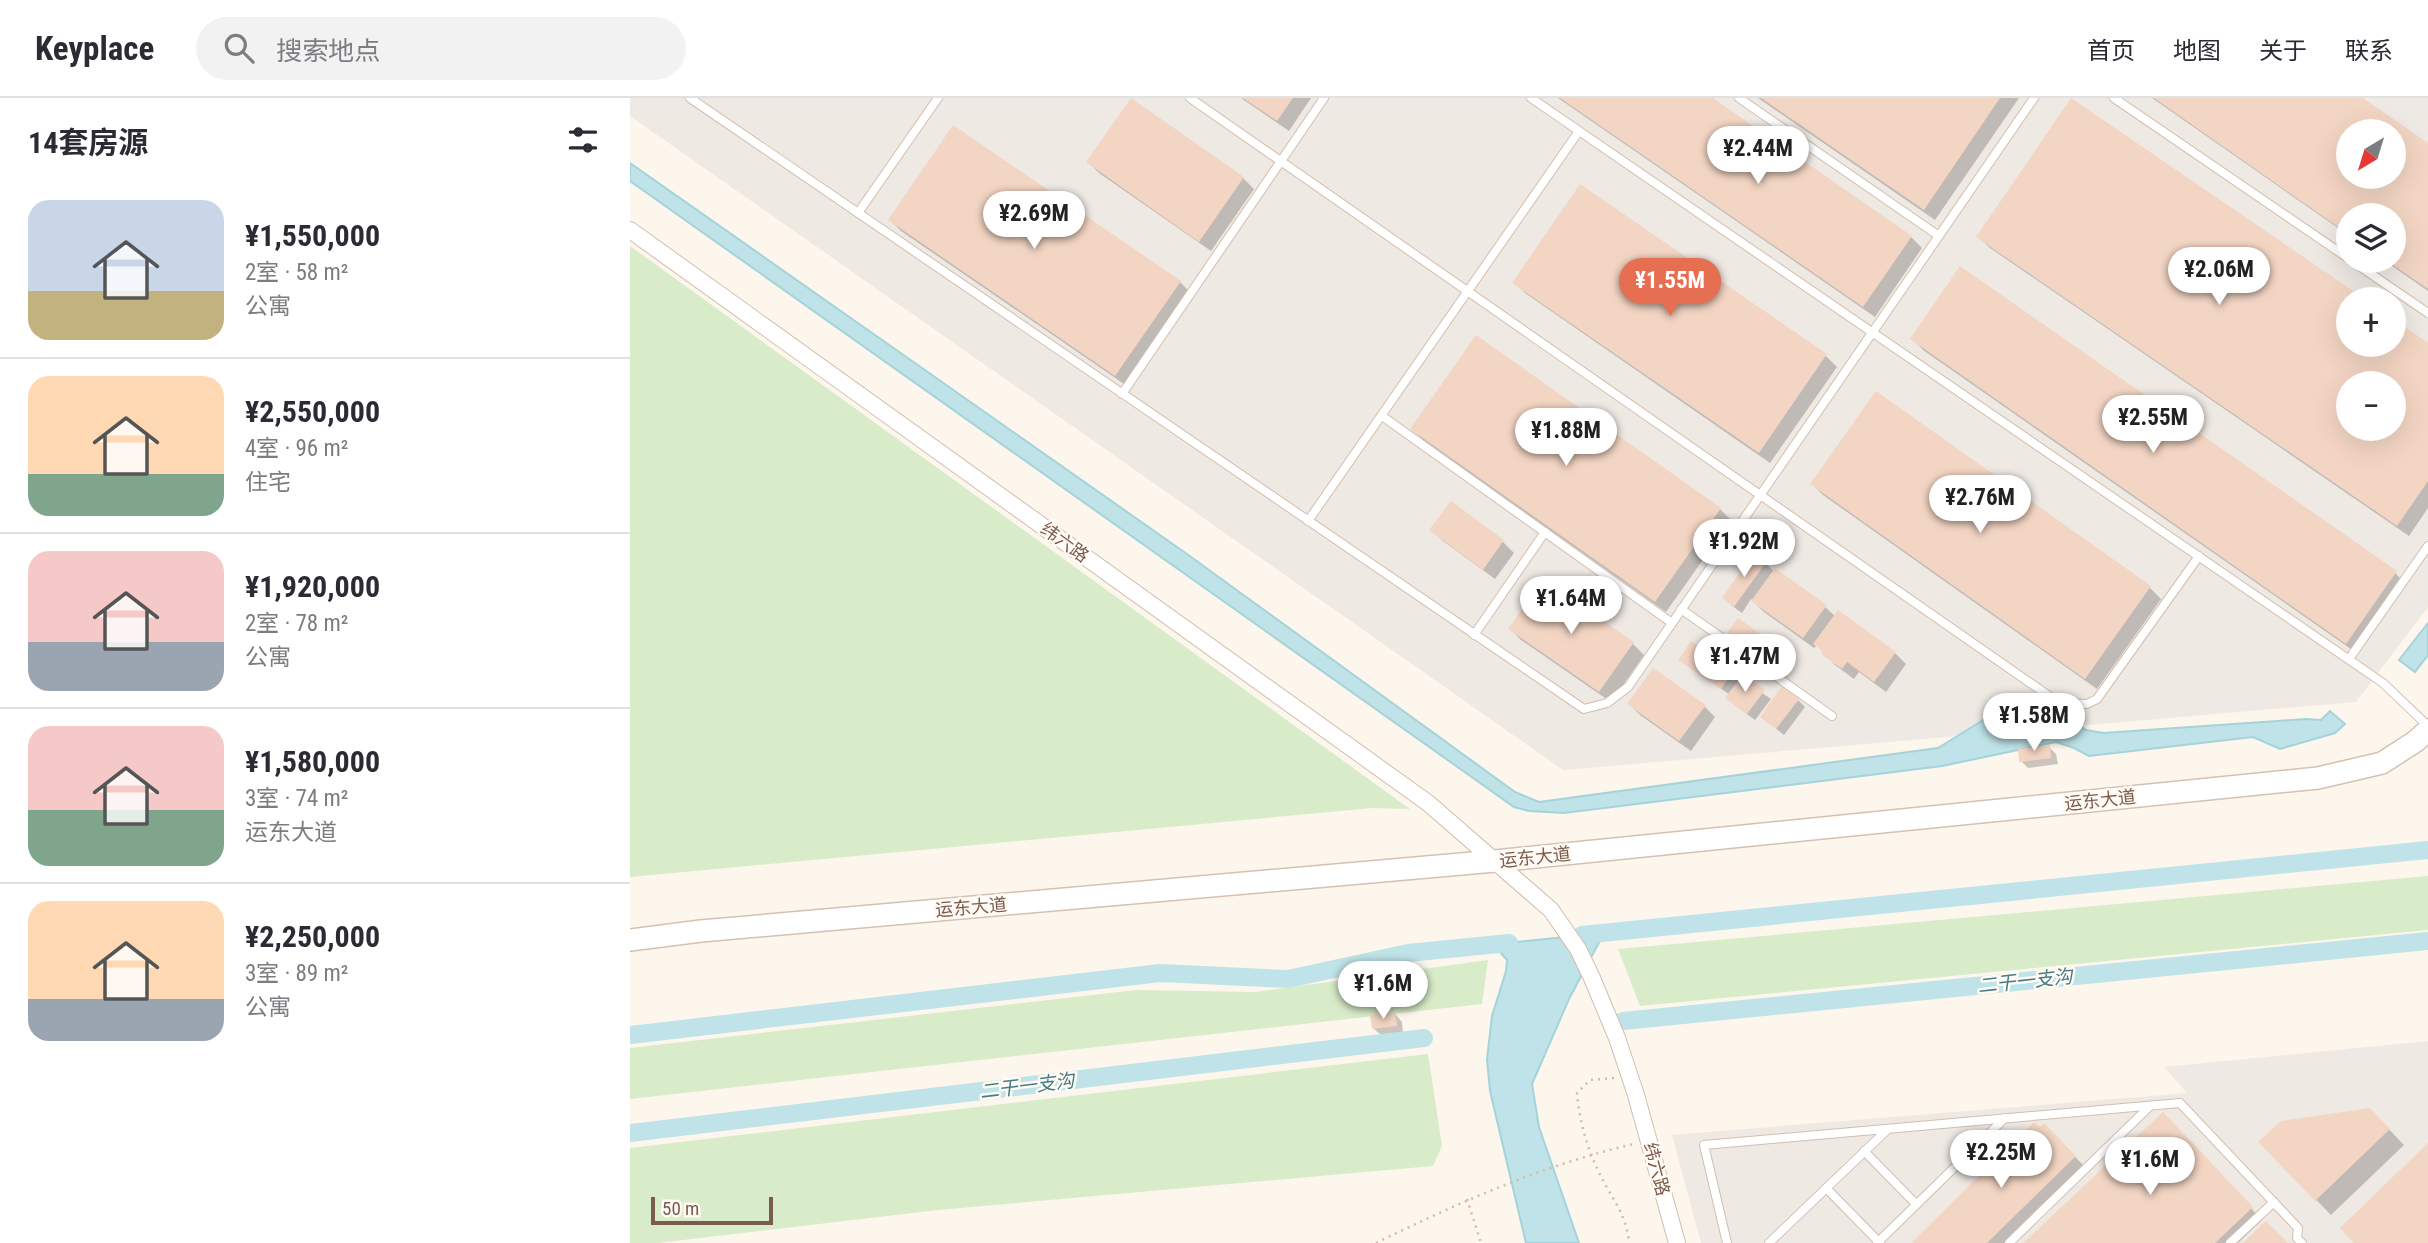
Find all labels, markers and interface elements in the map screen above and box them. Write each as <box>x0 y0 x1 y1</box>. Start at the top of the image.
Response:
search box <box>196 17 686 80</box>
text: Keyplace <box>35 29 154 68</box>
icon: search <box>220 29 258 67</box>
text: 搜索地点 <box>276 36 380 66</box>
text: 首页 <box>2087 37 2135 65</box>
text: 地图 <box>2173 37 2221 65</box>
text: 关于 <box>2259 37 2307 65</box>
text: 联系 <box>2345 37 2393 65</box>
north arrow <box>2336 119 2406 189</box>
map controls <box>2336 119 2406 441</box>
icon: filters <box>564 121 602 159</box>
text: 14套房源 <box>28 125 148 160</box>
pin: ¥2.44M <box>1701 126 1815 186</box>
text: ¥2.44M <box>1723 135 1793 162</box>
pin: ¥2.69M <box>977 192 1091 251</box>
text: ¥2.69M <box>999 200 1069 227</box>
button: layers <box>2336 203 2406 273</box>
text: ¥1,550,000 <box>245 218 380 253</box>
icon: home <box>84 228 168 312</box>
pin: ¥2.06M <box>2162 248 2276 307</box>
text: ¥2.06M <box>2184 256 2254 283</box>
pin: ¥1.55M <box>1613 258 1727 318</box>
text: 2室 · 58 m² <box>245 259 348 286</box>
text: ¥1.55M <box>1635 267 1705 294</box>
button: + <box>2336 287 2406 357</box>
text: 公寓 <box>245 293 291 320</box>
button: − <box>2336 371 2406 441</box>
text: ¥2,550,000 <box>245 394 380 429</box>
pin: ¥2.55M <box>2096 396 2210 455</box>
icon: home <box>84 404 168 488</box>
text: ¥2.55M <box>2118 404 2188 431</box>
pin: ¥1.88M <box>1509 408 1623 468</box>
text: ¥1.88M <box>1531 417 1601 444</box>
text: 4室 · 96 m² <box>245 435 348 462</box>
text: 住宅 <box>245 469 291 496</box>
pin: ¥2.76M <box>1923 476 2037 535</box>
text: ¥2.76M <box>1945 484 2015 511</box>
street label: 纬六路 <box>1037 518 1093 566</box>
pin: ¥1.92M <box>1687 519 1801 579</box>
text: ¥1.92M <box>1709 528 1779 555</box>
text: ¥1,920,000 <box>245 569 380 604</box>
pin: ¥1.64M <box>1514 576 1628 636</box>
icon: home <box>84 579 168 663</box>
text: ¥1.64M <box>1536 585 1606 612</box>
text: 2室 · 78 m² <box>245 610 348 637</box>
pin: ¥1.47M <box>1688 634 1802 694</box>
text: ¥1.47M <box>1710 643 1780 670</box>
text: 公寓 <box>245 644 291 671</box>
pin: ¥1.58M <box>1977 694 2091 753</box>
text: ¥1.58M <box>1999 702 2069 729</box>
text: ¥1,580,000 <box>245 744 380 779</box>
icon: home <box>84 754 168 838</box>
text: 3室 · 74 m² <box>245 785 348 812</box>
street label: 运东大道 <box>2063 786 2137 814</box>
text: 运东大道 <box>245 819 337 846</box>
street label: 运东大道 <box>1498 843 1572 871</box>
street label: 运东大道 <box>934 893 1008 921</box>
text: ¥2,250,000 <box>245 919 380 954</box>
icon: home <box>84 929 168 1013</box>
text: 3室 · 89 m² <box>245 960 348 987</box>
pin: ¥1.6M <box>1334 962 1432 1021</box>
water label: 二干一支沟 <box>1977 964 2075 997</box>
text: ¥1.6M <box>1354 970 1412 997</box>
text: 公寓 <box>245 994 291 1021</box>
water label: 二干一支沟 <box>978 1069 1078 1103</box>
pin: ¥2.25M <box>1944 1130 2058 1190</box>
pin: ¥1.6M <box>2101 1138 2199 1197</box>
text: ¥2.25M <box>1966 1139 2036 1166</box>
street label: 纬六路 <box>1640 1140 1674 1198</box>
text: ¥1.6M <box>2121 1146 2179 1173</box>
scale bar <box>651 1194 774 1226</box>
text: 50 m <box>662 1197 699 1220</box>

